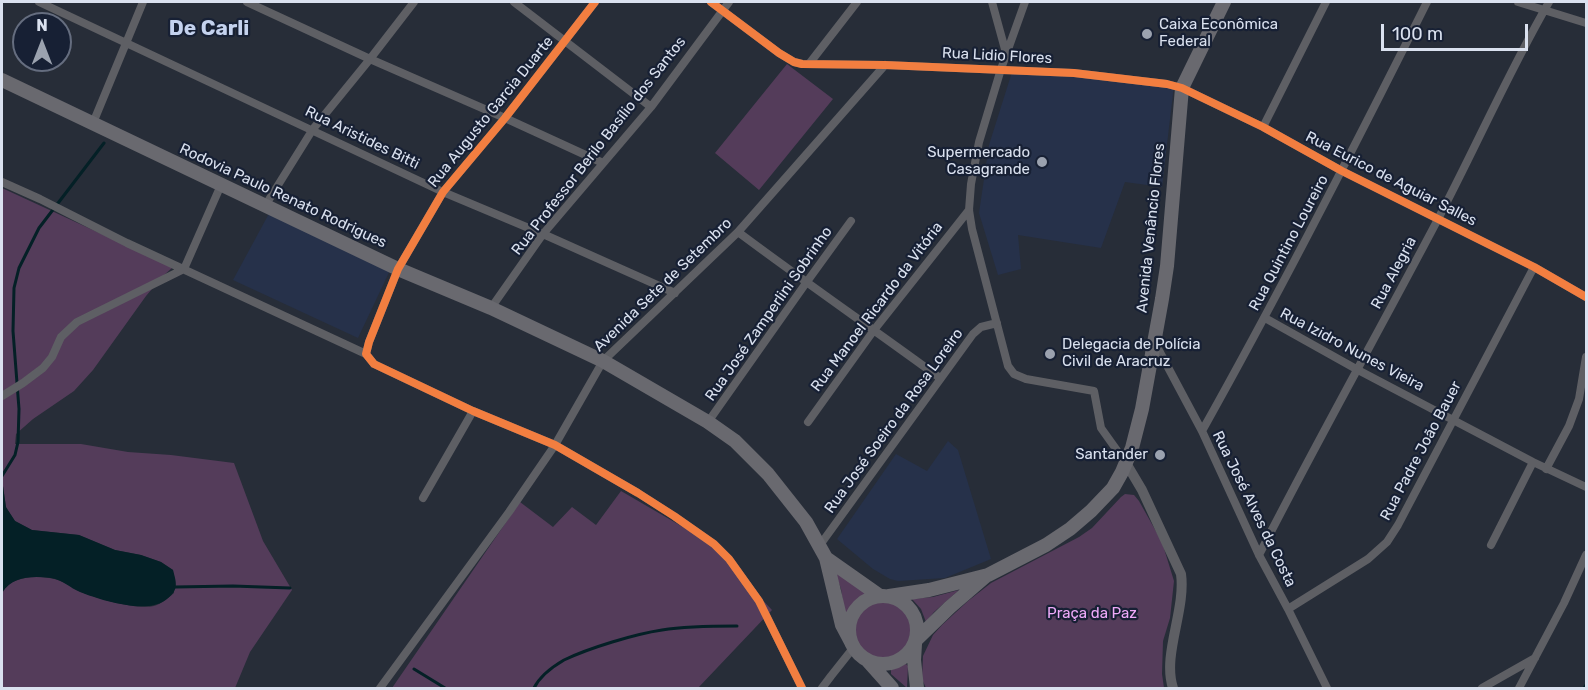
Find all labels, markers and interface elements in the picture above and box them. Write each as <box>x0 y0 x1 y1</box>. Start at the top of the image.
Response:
north arrow <box>12 12 72 72</box>
scale bar <box>1384 12 1531 50</box>
text: N <box>36 16 48 35</box>
district label: De Carli <box>169 16 249 42</box>
place label: Caixa Econômica Federal <box>1159 16 1278 51</box>
text: 100 m <box>1392 23 1443 45</box>
marker: Caixa Econômica Federal <box>1140 27 1154 41</box>
street label: Rua Augusto Garcia Duarte <box>425 33 557 191</box>
street label: Rua Professor Berilo Basílio dos Santos <box>508 33 690 259</box>
street label: Rua Lidio Flores <box>941 44 1053 68</box>
street label: Rua Aristides Bitti <box>302 103 422 173</box>
street label: Rua Eurico de Aguiar Salles <box>1302 128 1480 230</box>
street label: Rodovia Paulo Renato Rodrigues <box>177 140 389 252</box>
street label: Avenida Venâncio Flores <box>1133 142 1169 314</box>
place label: Supermercado Casagrande <box>927 144 1030 179</box>
marker: Supermercado Casagrande <box>1035 155 1049 169</box>
street label: Rua Quintino Loureiro <box>1246 172 1332 314</box>
street label: Avenida Sete de Setembro <box>590 214 736 356</box>
street label: Rua Manoel Ricardo da Vitória <box>807 219 947 395</box>
street label: Rua José Zamperlini Sobrinho <box>702 223 836 405</box>
street label: Rua Alegria <box>1367 234 1421 312</box>
street label: Rua Izidro Nunes Vieira <box>1277 304 1427 396</box>
street label: Rua José Soeiro da Rosa Loreiro <box>821 325 967 517</box>
place label: Delegacia de Polícia Civil de Aracruz <box>1062 336 1200 371</box>
marker: Delegacia de Polícia Civil de Aracruz <box>1043 347 1057 361</box>
street label: Rua Padre João Bauer <box>1377 378 1465 524</box>
street label: Rua José Alves da Costa <box>1208 428 1300 590</box>
place label: Santander <box>1075 446 1148 464</box>
marker: Santander <box>1153 448 1167 462</box>
park label: Praça da Paz <box>1047 605 1137 623</box>

